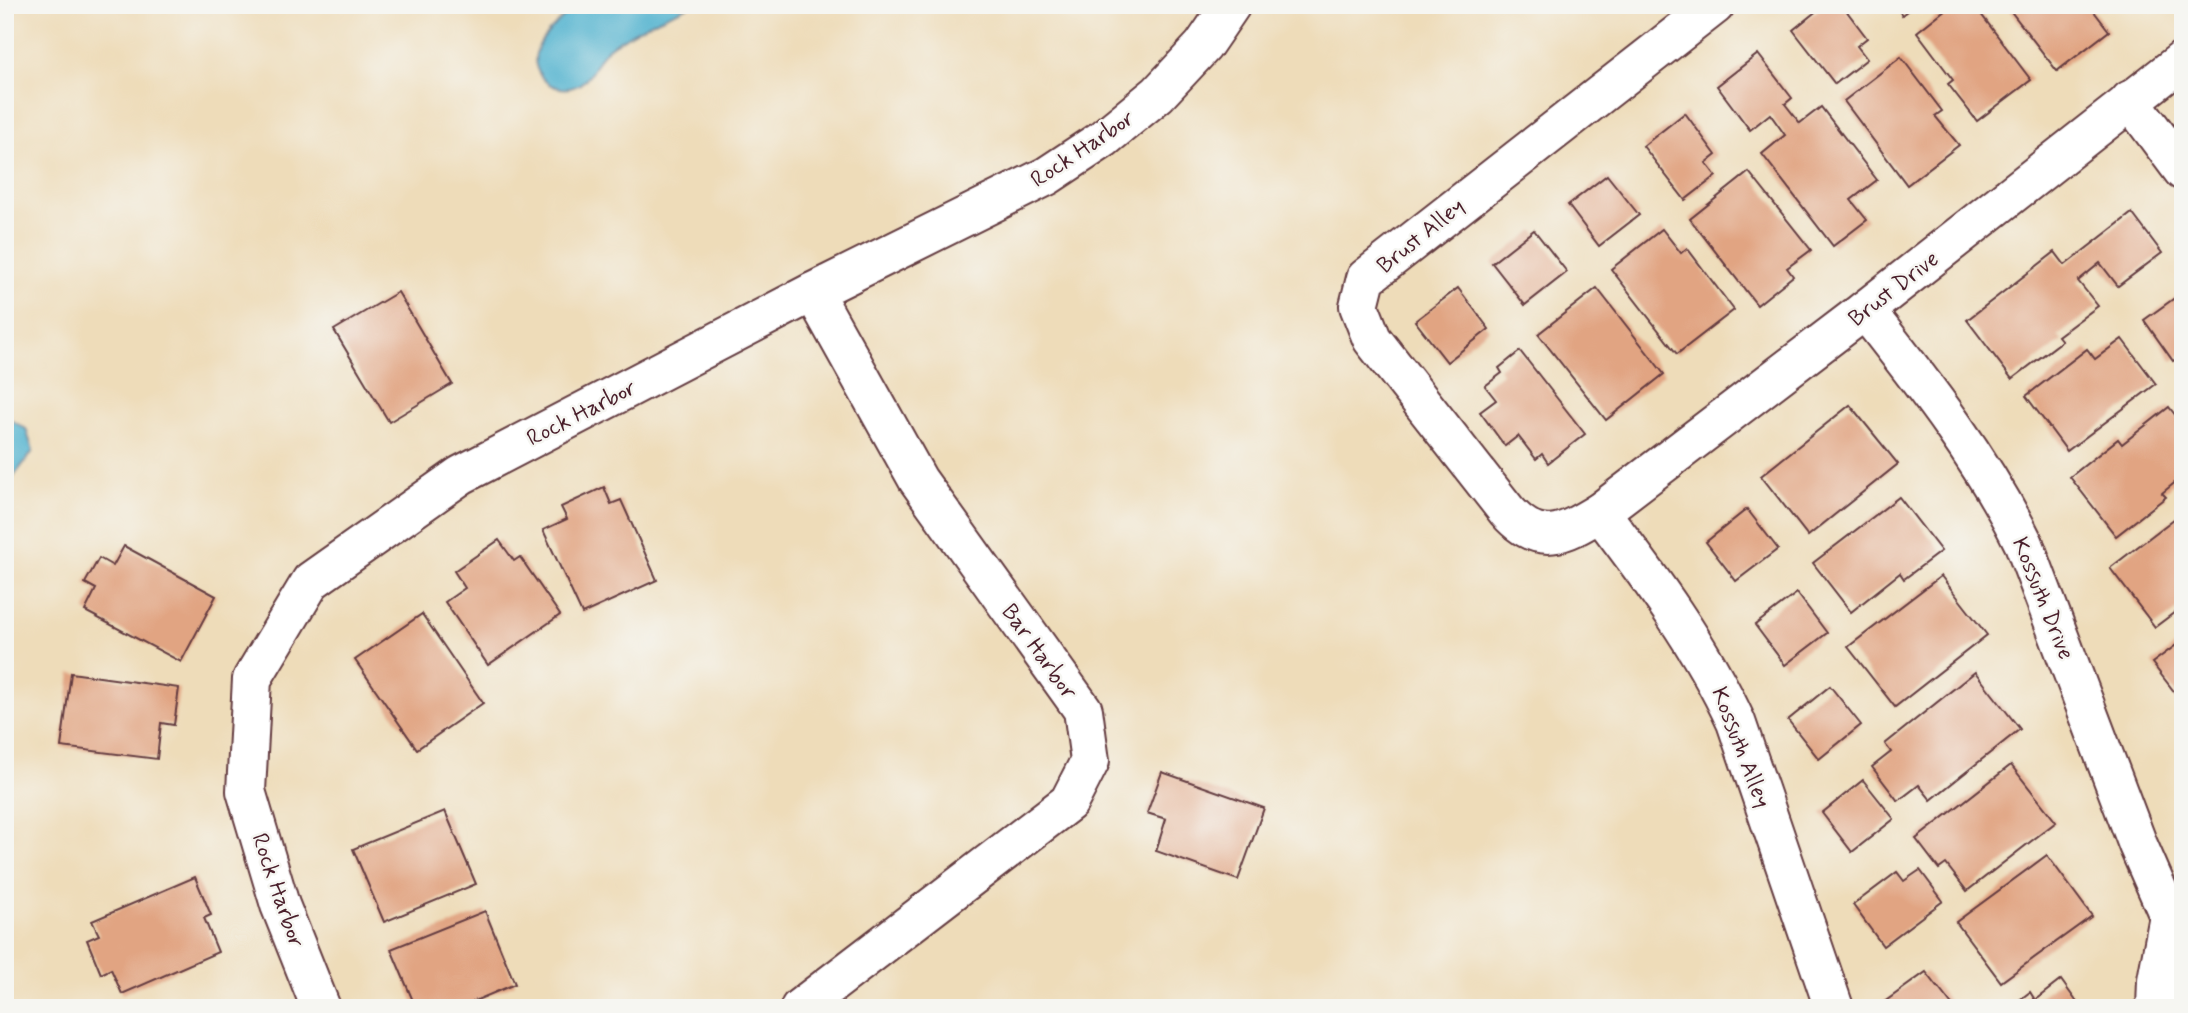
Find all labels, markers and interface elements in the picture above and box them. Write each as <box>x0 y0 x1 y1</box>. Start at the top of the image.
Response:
street label: Rock Harbor <box>1025 104 1141 195</box>
street label: Brust Alley <box>1371 192 1471 281</box>
street label: Brust Drive <box>1843 245 1946 334</box>
street label: Rock Harbor <box>522 373 642 454</box>
street label: Kossuth Drive <box>2004 533 2080 664</box>
street label: Bar Harbor <box>994 598 1083 706</box>
street label: Kossuth Alley <box>1703 683 1777 812</box>
street label: Rock Harbor <box>244 829 311 952</box>

